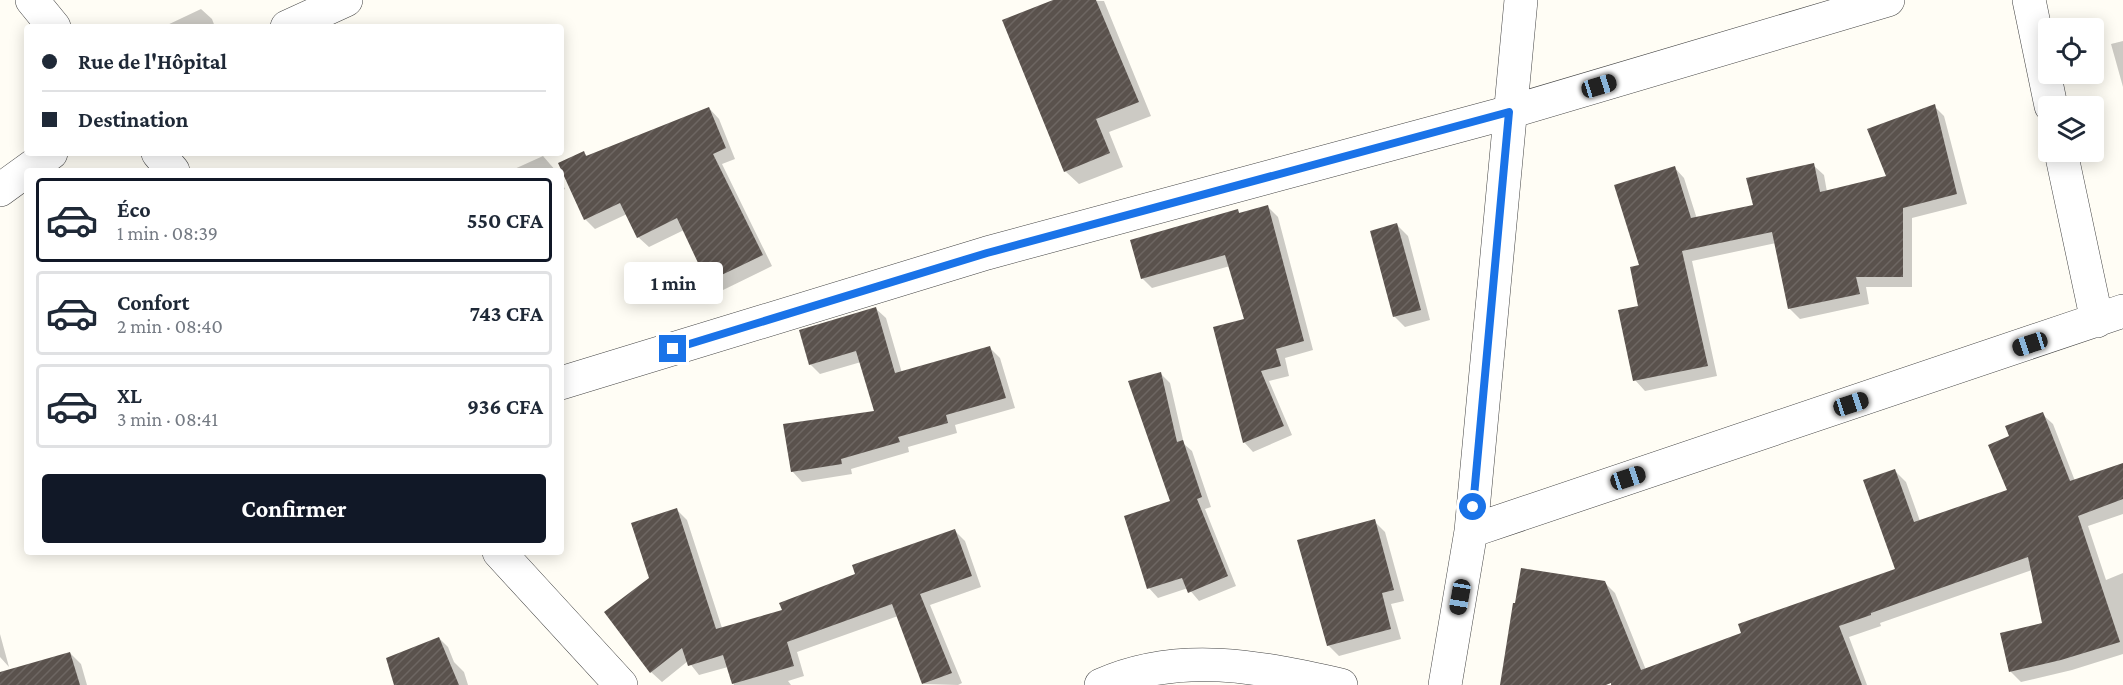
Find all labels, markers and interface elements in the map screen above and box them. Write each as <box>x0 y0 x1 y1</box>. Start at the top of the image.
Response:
map controls <box>2038 18 2104 162</box>
button: locate <box>2038 18 2104 84</box>
text: Rue de l'Hôpital <box>78 49 227 74</box>
car <box>1579 72 1619 100</box>
button: layers <box>2038 96 2104 162</box>
text: Destination <box>78 107 188 132</box>
icon: car <box>45 193 99 247</box>
text: Éco <box>117 197 151 222</box>
text: 550 CFA <box>467 208 543 233</box>
text: 1 min · 08:39 <box>117 222 218 244</box>
callout: 1 min <box>624 262 722 304</box>
text: 1 min <box>651 272 696 294</box>
icon: car <box>45 286 99 340</box>
text: Confort <box>117 290 190 315</box>
text: 743 CFA <box>469 301 543 326</box>
text: 2 min · 08:40 <box>117 315 223 337</box>
car <box>2010 330 2050 358</box>
route end <box>659 335 686 362</box>
icon: car <box>45 379 99 433</box>
text: XL <box>117 383 142 408</box>
car <box>1831 390 1871 418</box>
text: 936 CFA <box>467 394 543 419</box>
text: 3 min · 08:41 <box>117 408 218 430</box>
car <box>1608 464 1648 492</box>
button: Confirmer <box>42 474 546 543</box>
route start <box>1459 493 1486 520</box>
car <box>1448 578 1472 616</box>

